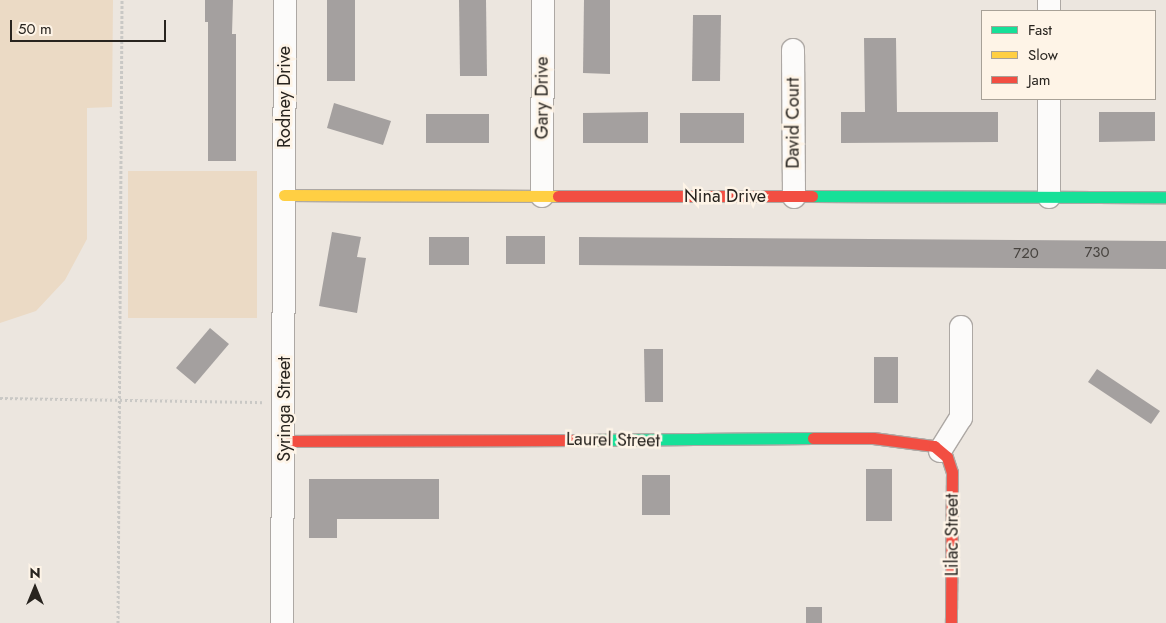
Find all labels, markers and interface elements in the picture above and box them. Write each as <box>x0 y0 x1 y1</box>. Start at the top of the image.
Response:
scale bar <box>12 10 169 42</box>
legend <box>981 10 1156 100</box>
text: 50 m <box>18 18 52 40</box>
text: Fast <box>1028 19 1052 41</box>
text: Slow <box>1028 44 1058 66</box>
street label: Rodney Drive <box>273 46 295 148</box>
street label: Gary Drive <box>531 57 553 139</box>
text: Jam <box>1028 69 1051 91</box>
street label: David Court <box>782 77 804 169</box>
street label: Nina Drive <box>684 185 766 207</box>
house number: 730 <box>1084 244 1110 262</box>
house number: 720 <box>1013 245 1039 263</box>
street label: Syringa Street <box>273 356 295 462</box>
street label: Laurel Street <box>566 428 660 452</box>
street label: Lilac Street <box>941 494 963 576</box>
north arrow <box>10 563 60 613</box>
text: N <box>29 563 41 583</box>

